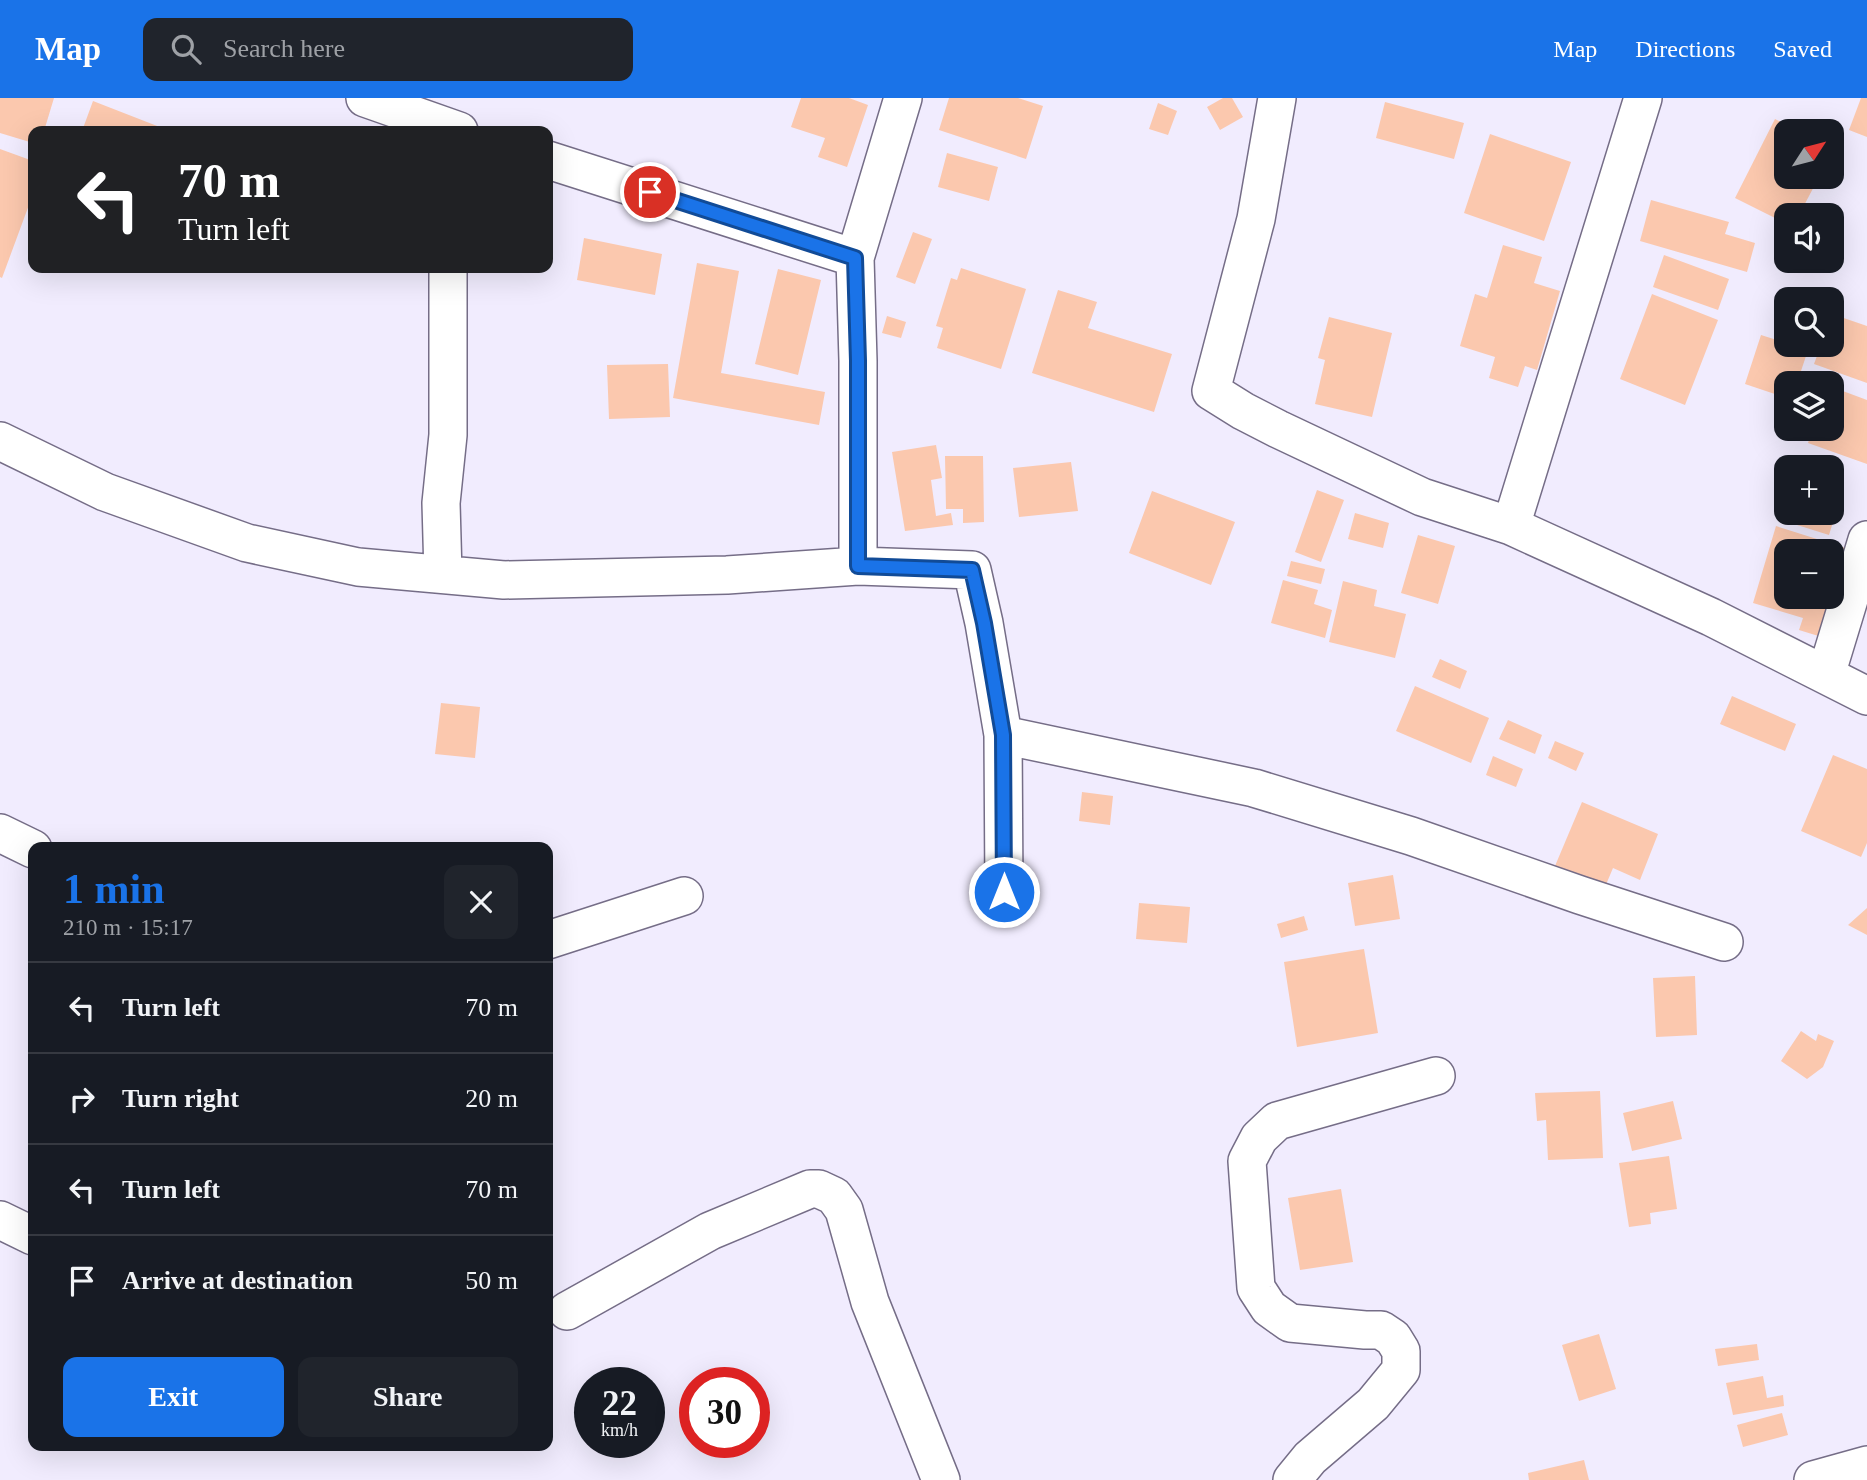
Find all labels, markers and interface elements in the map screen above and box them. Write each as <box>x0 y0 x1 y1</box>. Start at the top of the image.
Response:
search box <box>143 18 633 81</box>
icon: search <box>167 30 205 68</box>
text: Map <box>35 31 101 67</box>
text: Search here <box>223 34 345 63</box>
text: Map <box>1553 36 1597 62</box>
text: Directions <box>1635 36 1735 62</box>
text: Saved <box>1773 36 1832 62</box>
north arrow <box>1774 119 1844 189</box>
map controls <box>1774 119 1844 609</box>
text: 70 m <box>178 153 280 208</box>
icon: left <box>63 154 154 245</box>
pin <box>620 162 680 222</box>
icon: arrive <box>631 173 669 211</box>
button: sound <box>1774 203 1844 273</box>
text: Turn left <box>178 211 290 247</box>
button: search <box>1774 287 1844 357</box>
button: layers <box>1774 371 1844 441</box>
button: + <box>1774 455 1844 525</box>
button: − <box>1774 539 1844 609</box>
position arrow <box>967 855 1041 929</box>
button: close <box>444 865 518 939</box>
text: 1 min <box>63 866 165 912</box>
text: 210 m · 15:17 <box>63 915 193 940</box>
icon: left <box>63 989 101 1027</box>
text: Turn left <box>122 993 220 1022</box>
text: 70 m <box>465 993 518 1022</box>
icon: right <box>63 1080 101 1118</box>
text: Turn right <box>122 1084 239 1113</box>
text: 20 m <box>465 1084 518 1113</box>
icon: left <box>63 1171 101 1209</box>
text: Turn left <box>122 1175 220 1204</box>
text: 70 m <box>465 1175 518 1204</box>
icon: arrive <box>63 1262 101 1300</box>
text: Arrive at destination <box>122 1266 353 1295</box>
text: 50 m <box>465 1266 518 1295</box>
button: Exit <box>63 1357 284 1437</box>
button: Share <box>298 1357 518 1437</box>
speed limit sign: 30 <box>679 1367 770 1458</box>
text: 22 <box>602 1384 637 1423</box>
text: km/h <box>601 1420 638 1440</box>

